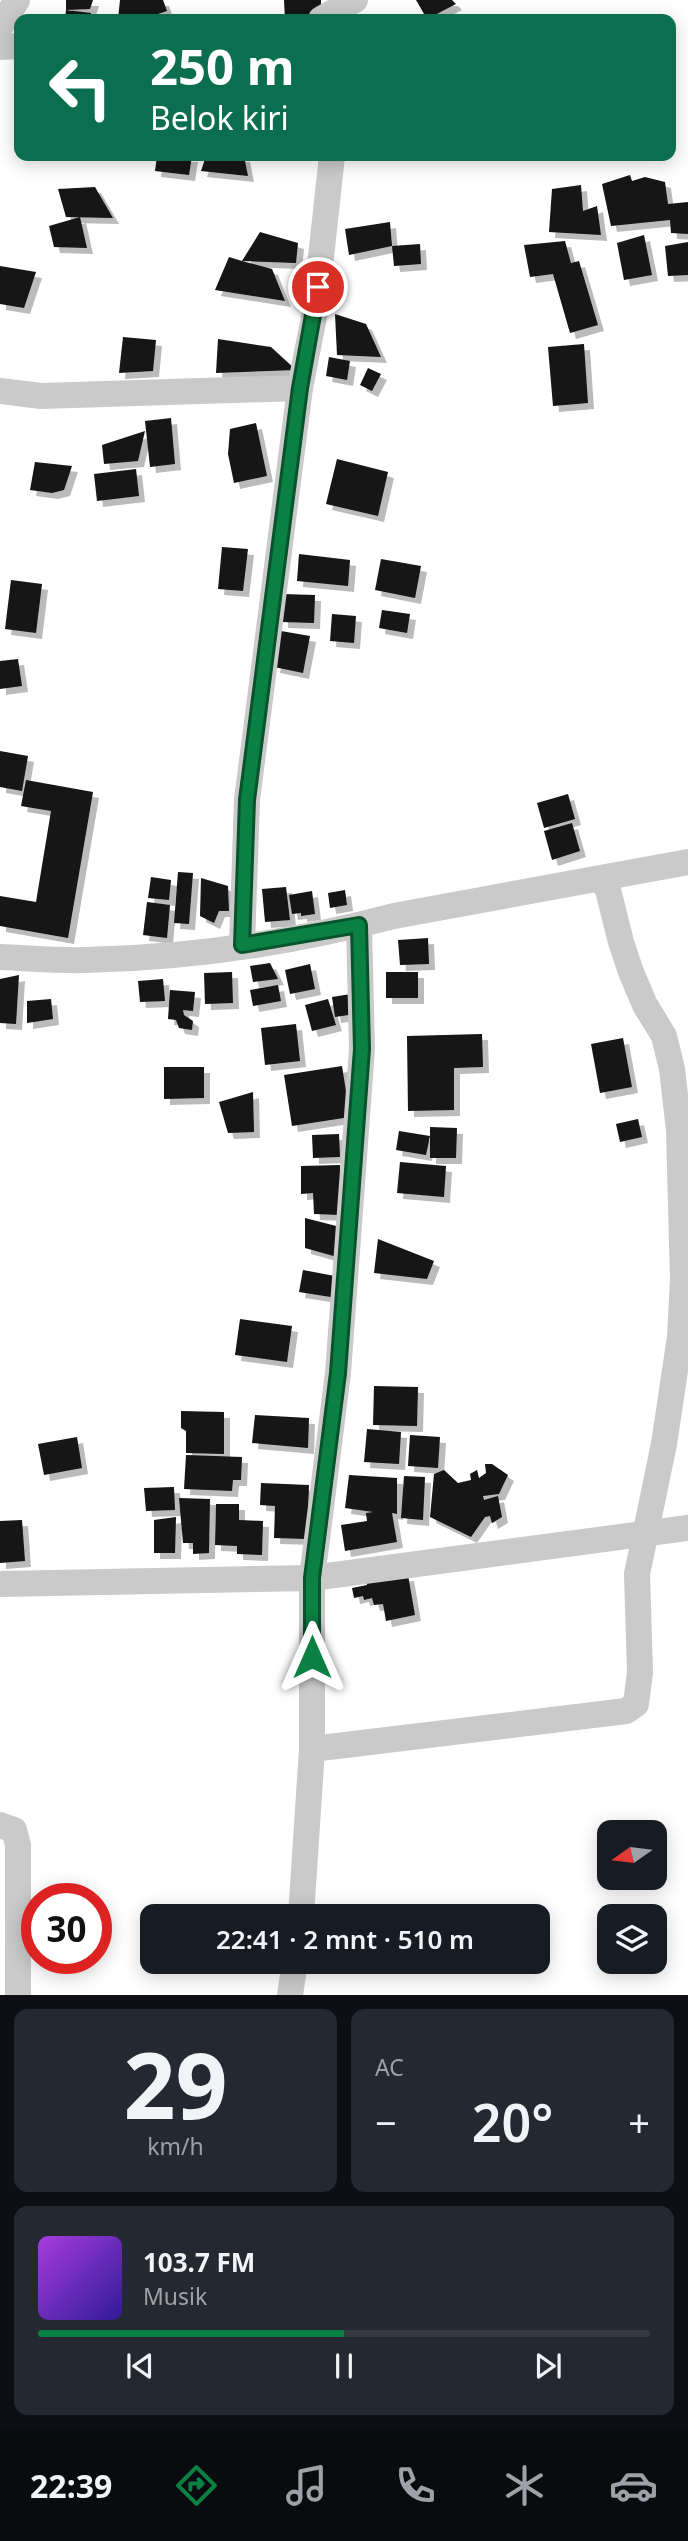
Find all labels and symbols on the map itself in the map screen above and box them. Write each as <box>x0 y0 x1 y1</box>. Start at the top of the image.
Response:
pin <box>288 257 348 317</box>
position arrow <box>275 1620 349 1694</box>
north arrow <box>597 1820 667 1890</box>
speed limit sign: 30 <box>21 1883 112 1974</box>

